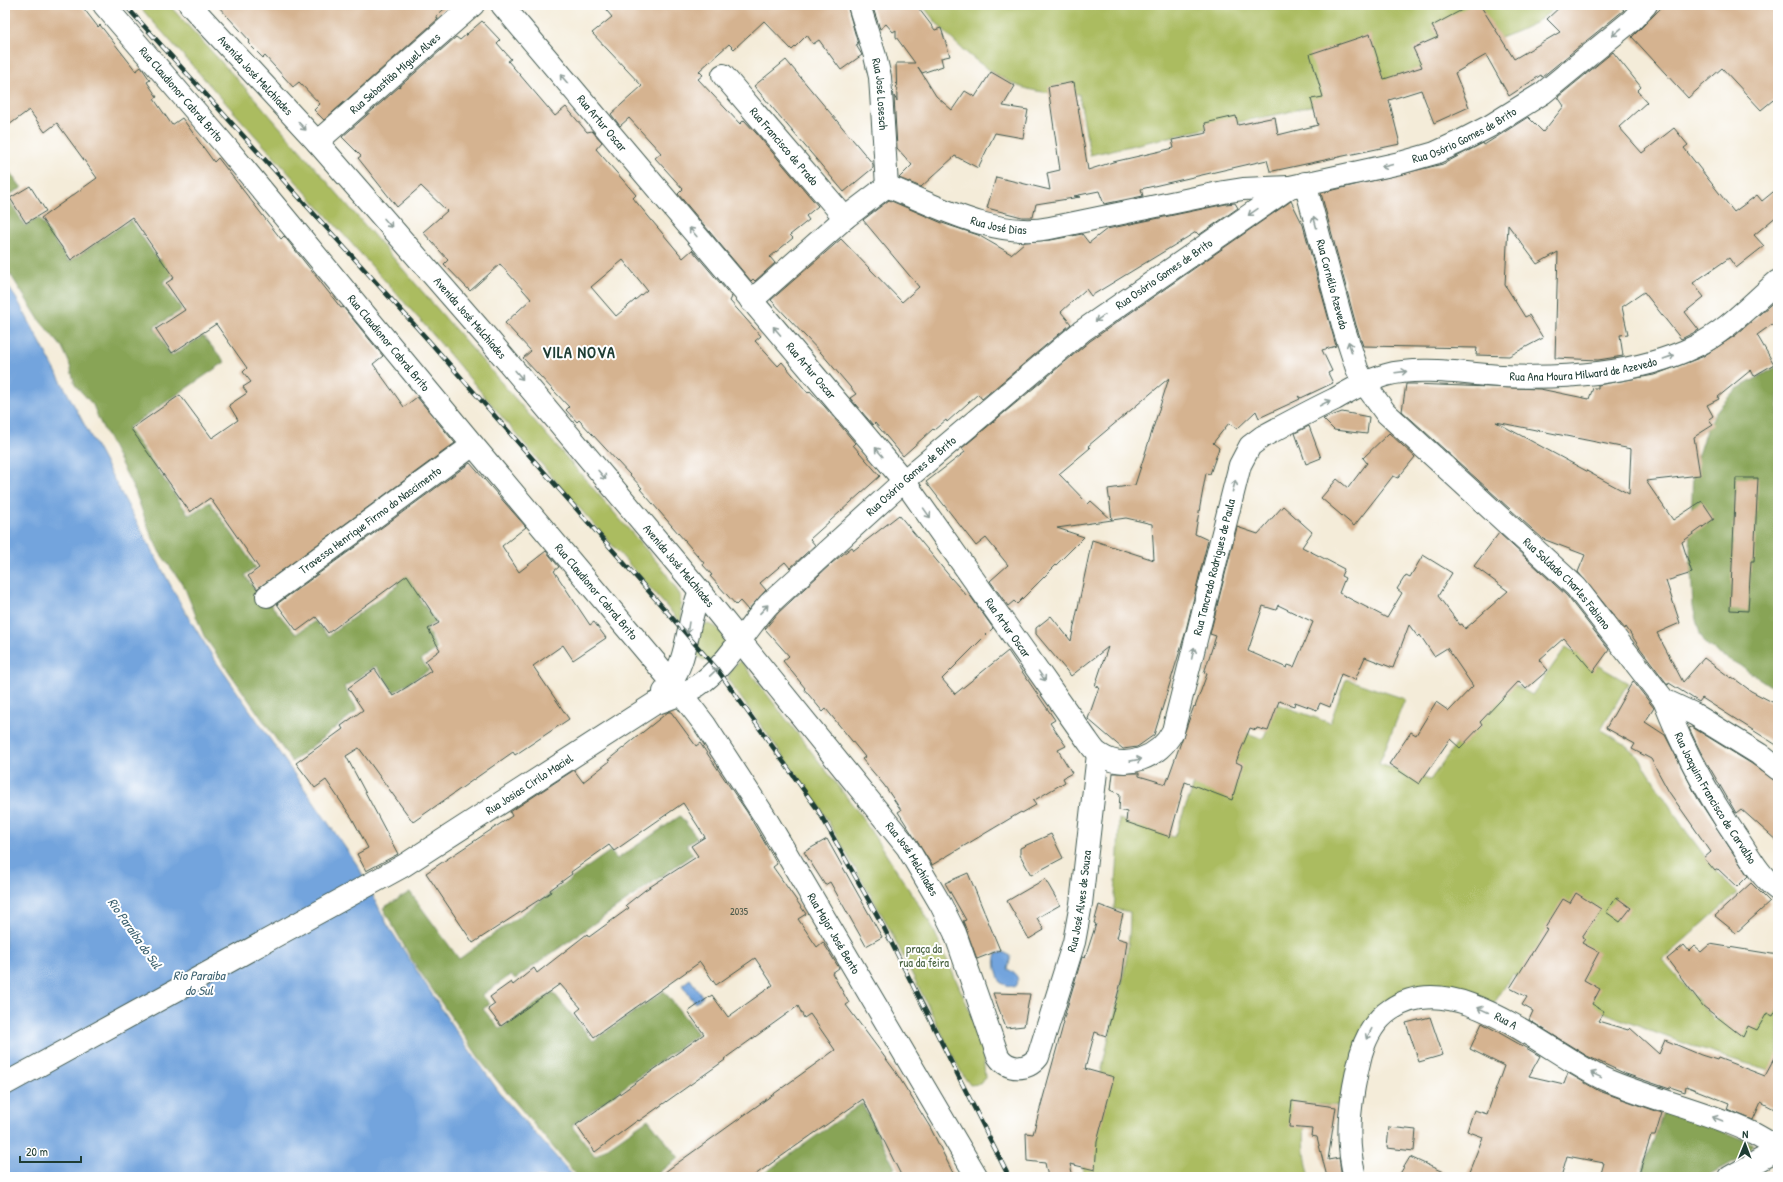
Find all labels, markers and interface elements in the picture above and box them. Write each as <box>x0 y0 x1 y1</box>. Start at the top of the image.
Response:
one-way arrow <box>1612 27 1623 36</box>
street label: Rua Sebastião Miguel Alves <box>346 28 444 118</box>
street label: Avenida José Melchíades <box>214 31 297 119</box>
street label: Rua Claudionor Cabral Brito <box>136 43 227 146</box>
street label: Rua José Losesch <box>868 56 892 130</box>
one-way arrow <box>560 73 569 84</box>
street label: Rua Artur Oscar <box>573 91 632 156</box>
street label: Rua Francisco de Prado <box>746 103 823 189</box>
street label: Rua Osório Gomes de Brito <box>1410 103 1520 167</box>
one-way arrow <box>297 121 307 131</box>
one-way arrow <box>1381 163 1394 170</box>
one-way arrow <box>1248 208 1259 216</box>
street label: Rua José Dias <box>969 211 1027 238</box>
one-way arrow <box>1311 215 1318 228</box>
one-way arrow <box>383 218 392 228</box>
one-way arrow <box>688 227 697 237</box>
street label: Rua Osório Gomes de Brito <box>1112 234 1216 313</box>
street label: Rua Cornélio Azevedo <box>1312 237 1353 331</box>
street label: Avenida José Melchíades <box>430 273 511 363</box>
street label: Rua Claudionor Cabral Brito <box>344 291 434 395</box>
one-way arrow <box>1095 314 1106 322</box>
one-way arrow <box>772 326 781 337</box>
street label: Rua Artur Oscar <box>782 338 841 403</box>
district label: VILA NOVA <box>542 341 616 363</box>
one-way arrow <box>1346 341 1353 354</box>
street label: Rua Ana Moura Milward de Azevedo <box>1509 352 1659 385</box>
one-way arrow <box>1663 352 1675 360</box>
one-way arrow <box>514 369 523 380</box>
one-way arrow <box>1394 369 1407 376</box>
one-way arrow <box>1319 399 1331 407</box>
street label: Rua Osório Gomes de Brito <box>862 432 960 520</box>
one-way arrow <box>875 447 884 457</box>
street label: Travessa Henrique Firmo do Nascimento <box>295 462 445 578</box>
one-way arrow <box>598 469 606 480</box>
one-way arrow <box>1230 480 1238 493</box>
street label: Rua Tancredo Rodrigues de Paula <box>1188 497 1239 637</box>
one-way arrow <box>923 508 931 519</box>
street label: Avenida José Melchíades <box>639 520 719 611</box>
street label: Rua Soldado Charles Fabiano <box>1519 534 1615 633</box>
street label: Rua Claudionor Cabral Brito <box>551 540 642 643</box>
street label: Rua Artur Oscar <box>981 594 1036 661</box>
one-way arrow <box>759 604 769 614</box>
one-way arrow <box>684 621 692 634</box>
one-way arrow <box>1190 647 1198 660</box>
one-way arrow <box>709 667 719 677</box>
one-way arrow <box>1038 671 1046 682</box>
street label: Rua Joaquim Francisco de Carvalho <box>1671 729 1761 867</box>
street label: Rua Josias Cirilo Maciel <box>482 749 577 819</box>
one-way arrow <box>1129 756 1142 764</box>
street label: Rua José Melchíades <box>882 818 943 899</box>
street label: Rua José Alves de Souza <box>1062 849 1095 954</box>
street label: Rua Major José Bento <box>804 890 865 977</box>
water label: Rio Paraíba do Sul <box>104 894 166 973</box>
house number: 2035 <box>730 905 749 918</box>
park label: praça da rua da feira <box>899 940 949 971</box>
water label: Rio Paraiba do Sul <box>173 966 227 999</box>
one-way arrow <box>1477 1006 1489 1013</box>
street label: Rua A <box>1492 1007 1521 1033</box>
one-way arrow <box>1365 1028 1373 1040</box>
one-way arrow <box>1590 1071 1602 1078</box>
one-way arrow <box>1712 1114 1724 1122</box>
north arrow <box>1725 1124 1765 1164</box>
text: N <box>1742 1127 1748 1141</box>
scale bar <box>20 1138 81 1164</box>
text: 20 m <box>26 1143 48 1160</box>

